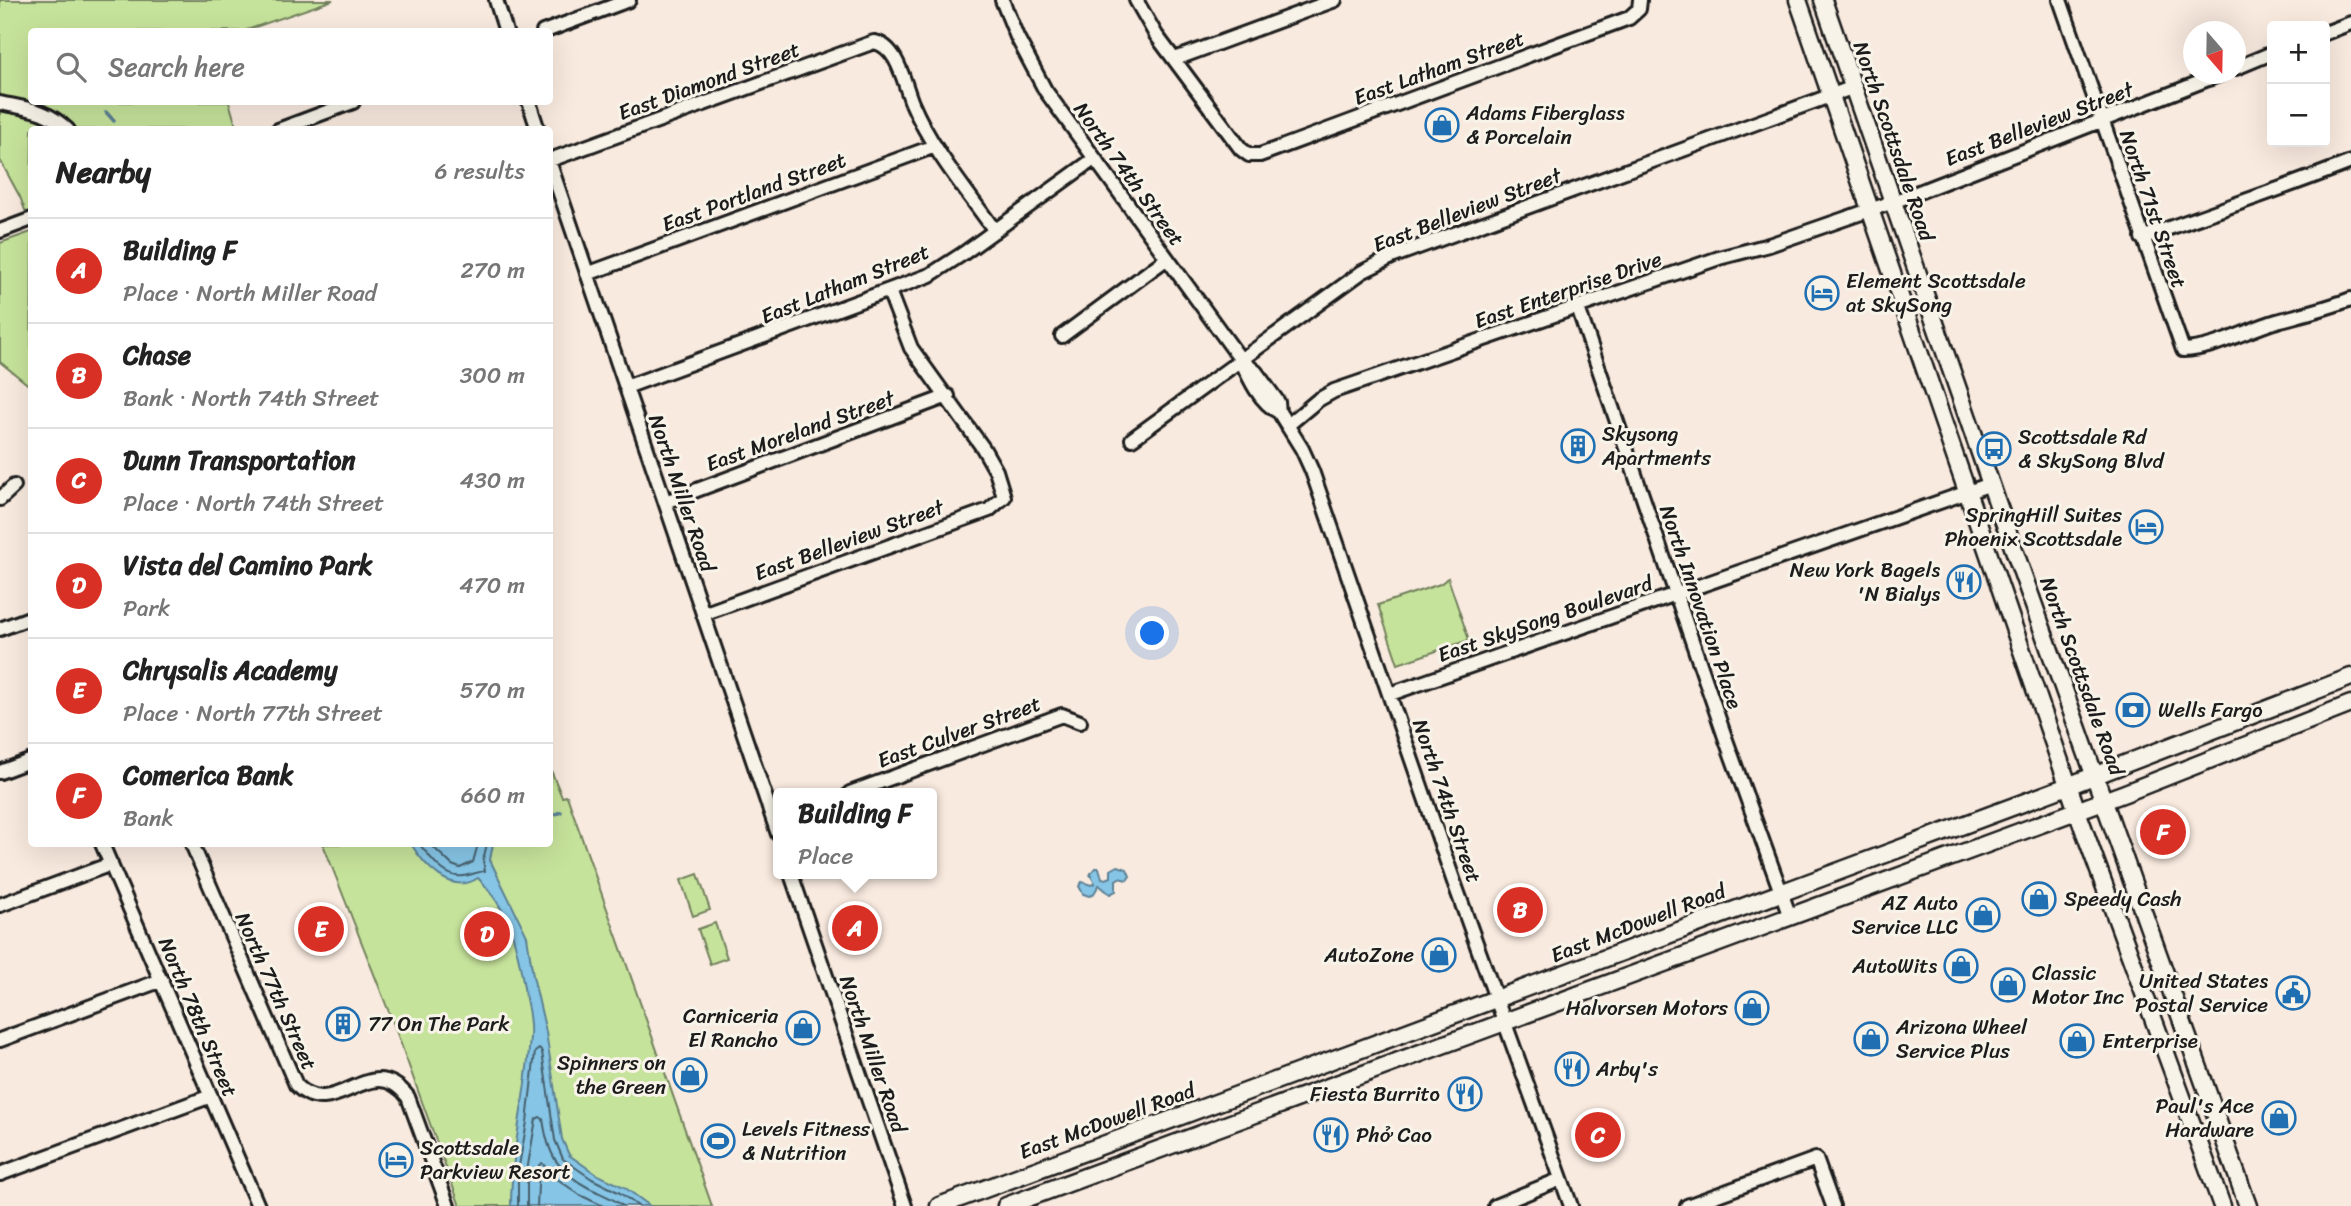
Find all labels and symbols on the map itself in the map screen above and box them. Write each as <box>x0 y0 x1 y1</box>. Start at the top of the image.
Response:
street label: East Latham Street <box>1348 19 1530 117</box>
north arrow <box>2183 21 2246 84</box>
street label: East Diamond Street <box>613 30 805 132</box>
street label: North Scottsdale Road <box>1842 36 1947 248</box>
street label: East Belleview Street <box>1939 70 2140 177</box>
street label: North 74th Street <box>1063 94 1195 254</box>
place label: Adams Fiberglass & Porcelain <box>1465 94 1625 156</box>
shop icon: Adams Fiberglass & Porcelain <box>1423 106 1461 144</box>
street label: North 71st Street <box>2108 124 2198 294</box>
street label: East Portland Street <box>656 141 852 243</box>
street label: East Belleview Street <box>1367 156 1568 263</box>
street label: East Latham Street <box>755 233 935 335</box>
street label: East Enterprise Drive <box>1469 240 1667 340</box>
place label: Element Scottsdale at SkySong <box>1846 262 2026 324</box>
hotel icon: Element Scottsdale at SkySong <box>1803 274 1841 312</box>
street label: East Moreland Street <box>700 379 901 483</box>
street label: North Miller Road <box>637 409 727 579</box>
place label: Skysong Apartments <box>1601 415 1711 477</box>
place label: Scottsdale Rd & SkySong Blvd <box>2018 418 2166 480</box>
building icon: Skysong Apartments <box>1559 427 1597 465</box>
bus stop icon: Scottsdale Rd & SkySong Blvd <box>1975 430 2013 468</box>
street label: East Belleview Street <box>749 488 951 592</box>
place label: SpringHill Suites Phoenix Scottsdale <box>1944 496 2122 558</box>
street label: North Innovation Place <box>1648 500 1754 714</box>
hotel icon: SpringHill Suites Phoenix Scottsdale <box>2127 508 2165 546</box>
place label: New York Bagels 'N Bialys <box>1790 551 1940 613</box>
restaurant icon: New York Bagels 'N Bialys <box>1945 563 1983 601</box>
street label: East SkySong Boulevard <box>1432 564 1659 674</box>
street label: North Scottsdale Road <box>2028 571 2136 783</box>
your location <box>1135 616 1169 650</box>
street label: East Culver Street <box>872 685 1046 779</box>
bank icon: Wells Fargo <box>2114 691 2152 729</box>
place label: Wells Fargo <box>2158 691 2263 729</box>
street label: North 74th Street <box>1401 714 1493 888</box>
pin: F <box>2140 806 2186 858</box>
street label: East McDowell Road <box>1545 871 1733 974</box>
shop icon: Speedy Cash <box>2020 880 2058 918</box>
place label: Speedy Cash <box>2064 880 2181 918</box>
pin: B <box>1497 884 1543 936</box>
place label: AZ Auto Service LLC <box>1852 884 1958 946</box>
shop icon: AZ Auto Service LLC <box>1964 896 2002 934</box>
pin: A <box>832 902 878 954</box>
pin: E <box>298 903 344 955</box>
street label: North 77th Street <box>224 906 328 1076</box>
pin: D <box>464 908 510 960</box>
street label: North 78th Street <box>147 931 249 1103</box>
place label: AutoZone <box>1323 936 1414 974</box>
shop icon: AutoZone <box>1420 936 1458 974</box>
place label: AutoWits <box>1851 947 1937 985</box>
shop icon: AutoWits <box>1942 947 1980 985</box>
place label: Classic Motor Inc <box>2032 954 2124 1016</box>
place label: United States Postal Service <box>2135 962 2268 1024</box>
shop icon: Classic Motor Inc <box>1989 966 2027 1004</box>
street label: North Miller Road <box>828 970 918 1140</box>
public building icon: United States Postal Service <box>2274 974 2312 1012</box>
place label: Halvorsen Motors <box>1566 989 1728 1027</box>
shop icon: Halvorsen Motors <box>1733 989 1771 1027</box>
place label: Carniceria El Rancho <box>683 997 778 1059</box>
building icon: 77 On The Park <box>324 1005 362 1043</box>
place label: 77 On The Park <box>368 1005 510 1043</box>
place label: Arizona Wheel Service Plus <box>1895 1008 2028 1070</box>
shop icon: Carniceria El Rancho <box>784 1009 822 1047</box>
shop icon: Arizona Wheel Service Plus <box>1852 1020 1890 1058</box>
shop icon: Enterprise <box>2058 1022 2096 1060</box>
place label: Enterprise <box>2102 1022 2198 1060</box>
place label: Spinners on the Green <box>557 1044 666 1106</box>
restaurant icon: Arby's <box>1553 1050 1591 1088</box>
place label: Arby's <box>1595 1050 1658 1088</box>
shop icon: Spinners on the Green <box>671 1056 709 1094</box>
street label: East McDowell Road <box>1014 1071 1202 1170</box>
place label: Fiesta Burrito <box>1310 1075 1440 1113</box>
restaurant icon: Fiesta Burrito <box>1446 1075 1484 1113</box>
place label: Paul's Ace Hardware <box>2155 1087 2254 1149</box>
shop icon: Paul's Ace Hardware <box>2260 1099 2298 1137</box>
pin: C <box>1575 1109 1621 1161</box>
place label: Levels Fitness & Nutrition <box>742 1110 870 1172</box>
restaurant icon: Phở Cao <box>1312 1116 1350 1154</box>
place label: Phở Cao <box>1356 1116 1432 1154</box>
sports icon: Levels Fitness & Nutrition <box>699 1122 737 1160</box>
place label: Scottsdale Parkview Resort <box>420 1129 570 1191</box>
hotel icon: Scottsdale Parkview Resort <box>377 1141 415 1179</box>

